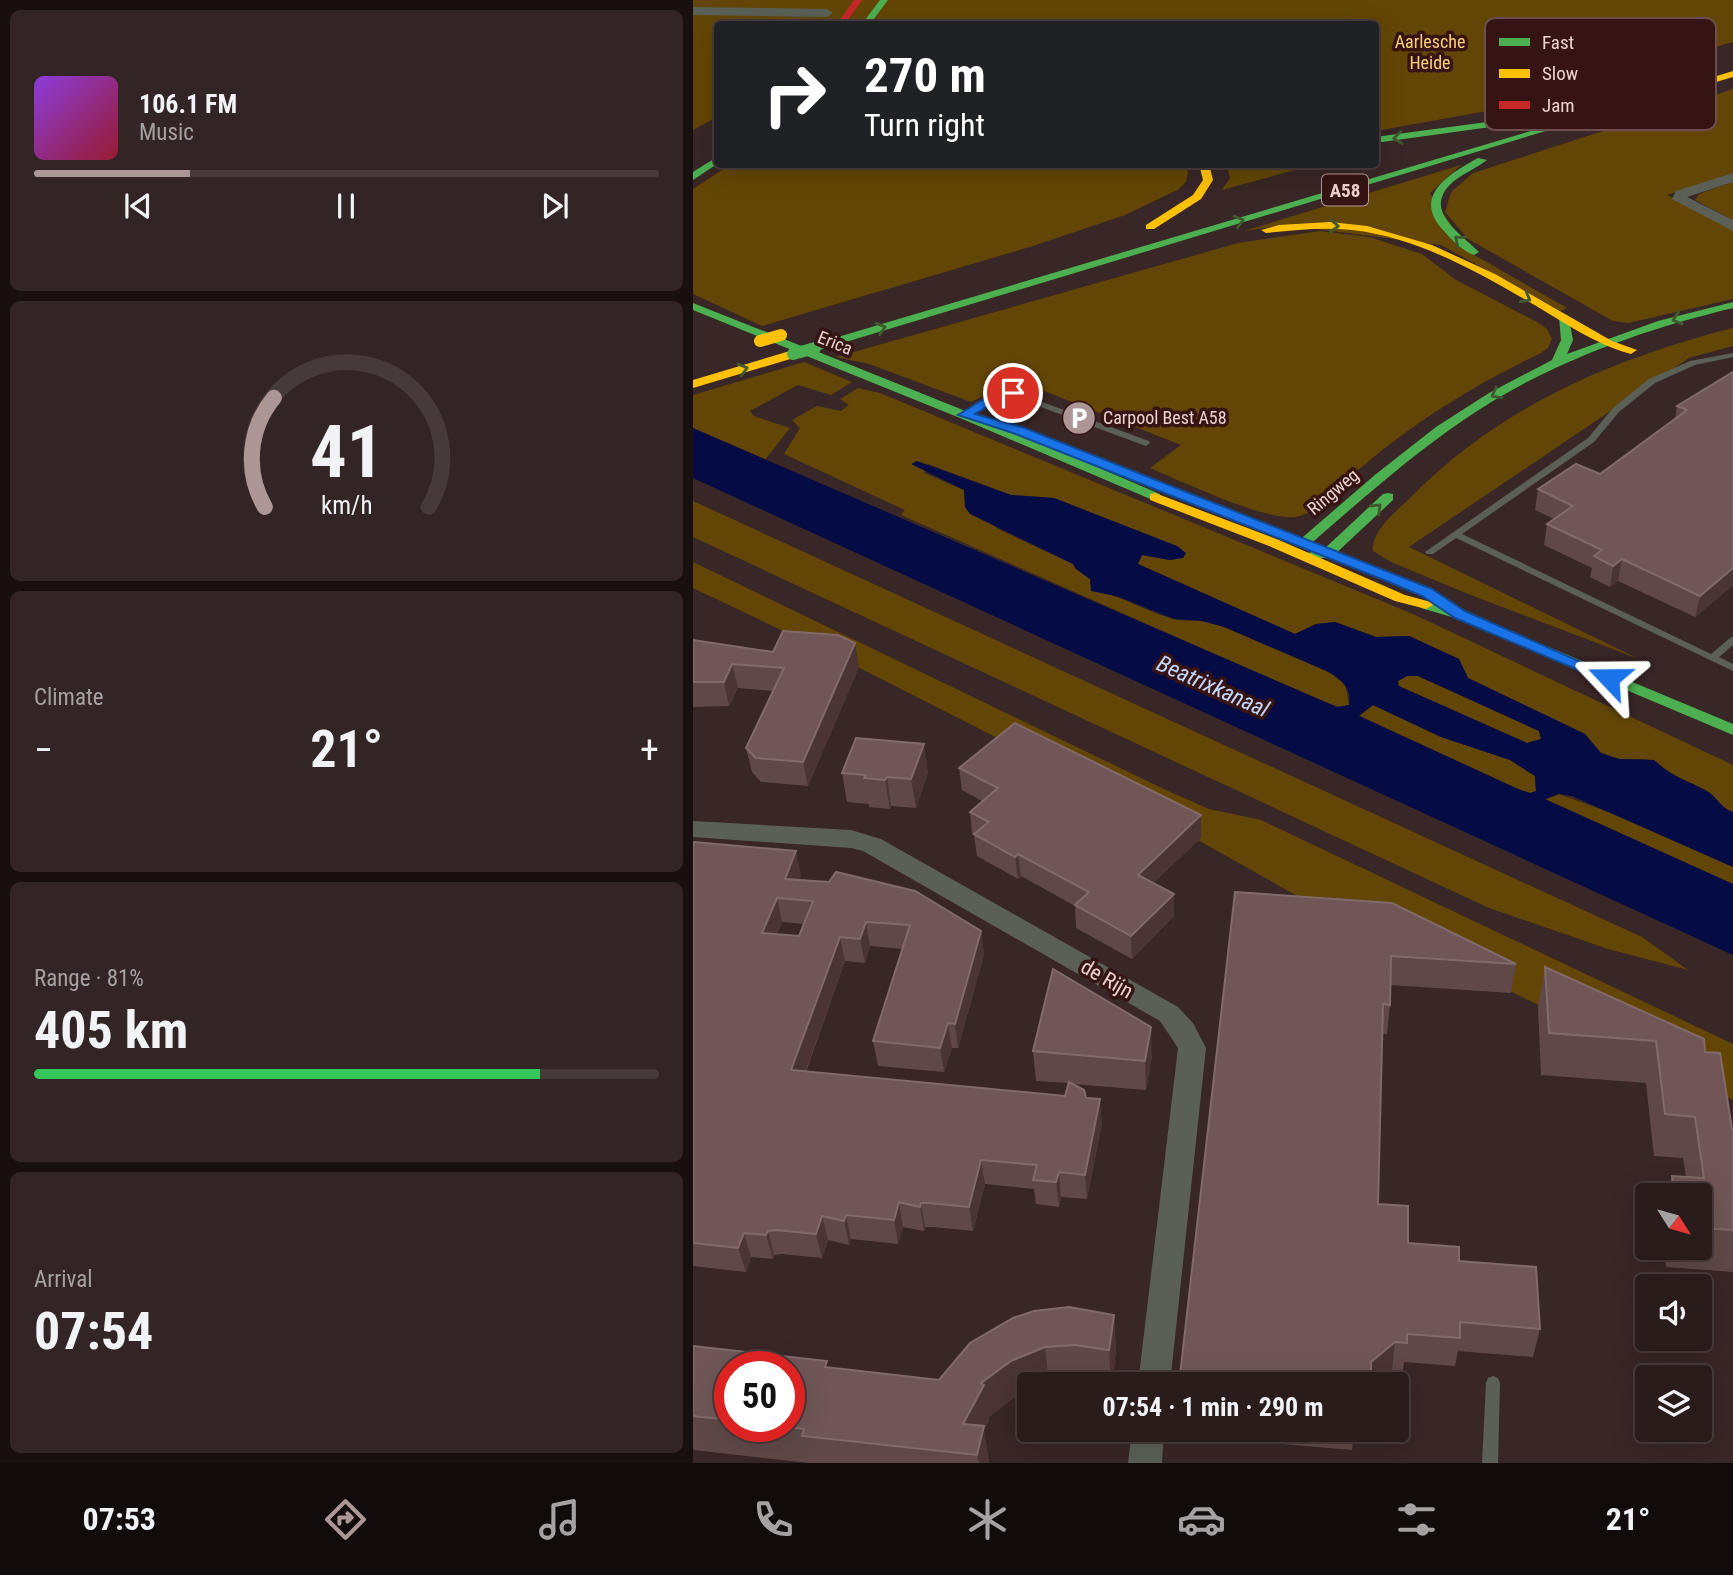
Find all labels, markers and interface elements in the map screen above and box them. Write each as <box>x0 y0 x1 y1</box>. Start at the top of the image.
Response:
legend <box>1485 18 1716 130</box>
park label: Aarlesche Heide <box>1395 31 1465 73</box>
text: Fast <box>1542 31 1574 54</box>
text: 270 m <box>864 47 986 104</box>
icon: right <box>749 49 840 140</box>
text: Slow <box>1542 62 1578 85</box>
text: 106.1 FM <box>139 89 237 119</box>
text: Jam <box>1542 94 1575 117</box>
text: Turn right <box>864 106 985 144</box>
text: Music <box>139 119 194 146</box>
one-way arrow <box>1392 130 1404 145</box>
road number: A58 <box>1322 174 1368 206</box>
icon: previous <box>119 187 157 225</box>
icon: pause <box>327 187 365 225</box>
icon: next <box>536 187 574 225</box>
one-way arrow <box>1232 215 1244 230</box>
one-way arrow <box>1329 218 1340 233</box>
one-way arrow <box>1454 236 1467 249</box>
one-way arrow <box>1519 290 1532 303</box>
one-way arrow <box>1671 311 1684 325</box>
one-way arrow <box>875 322 887 337</box>
street label: Erica <box>815 326 856 359</box>
one-way arrow <box>737 363 749 378</box>
pin <box>983 363 1043 423</box>
icon: arrive <box>994 374 1032 412</box>
one-way arrow <box>1491 386 1504 399</box>
parking icon: Carpool Best A58 <box>1060 399 1098 437</box>
place label: Carpool Best A58 <box>1103 407 1227 428</box>
text: 41 <box>310 409 383 495</box>
street label: Ringweg <box>1303 464 1363 519</box>
text: km/h <box>321 491 372 520</box>
one-way arrow <box>1369 503 1382 516</box>
position arrow <box>1572 641 1646 715</box>
water label: Beatrixkanaal <box>1153 650 1274 723</box>
text: Climate <box>34 684 104 711</box>
text: 21° <box>310 719 383 780</box>
text: − <box>34 728 53 772</box>
text: + <box>640 728 659 772</box>
street label: de Rijn <box>1077 955 1137 1003</box>
text: Range · 81% <box>34 965 144 992</box>
text: 405 km <box>34 1000 188 1061</box>
north arrow <box>1635 1183 1711 1260</box>
map controls <box>1635 1183 1712 1442</box>
text: Arrival <box>34 1266 93 1293</box>
button: sound <box>1635 1274 1712 1351</box>
text: 07:54 <box>34 1301 153 1362</box>
speed limit sign: 50 <box>714 1351 805 1442</box>
button: layers <box>1635 1365 1712 1442</box>
text: 07:54 · 1 min · 290 m <box>1103 1392 1323 1422</box>
icon: directions <box>321 1495 370 1544</box>
icon: music <box>535 1495 584 1544</box>
icon: phone <box>749 1495 798 1544</box>
icon: climate <box>963 1495 1012 1544</box>
icon: car <box>1177 1495 1226 1544</box>
icon: filters <box>1392 1495 1441 1544</box>
text: 07:53 <box>83 1500 156 1538</box>
text: 21° <box>1606 1500 1650 1538</box>

